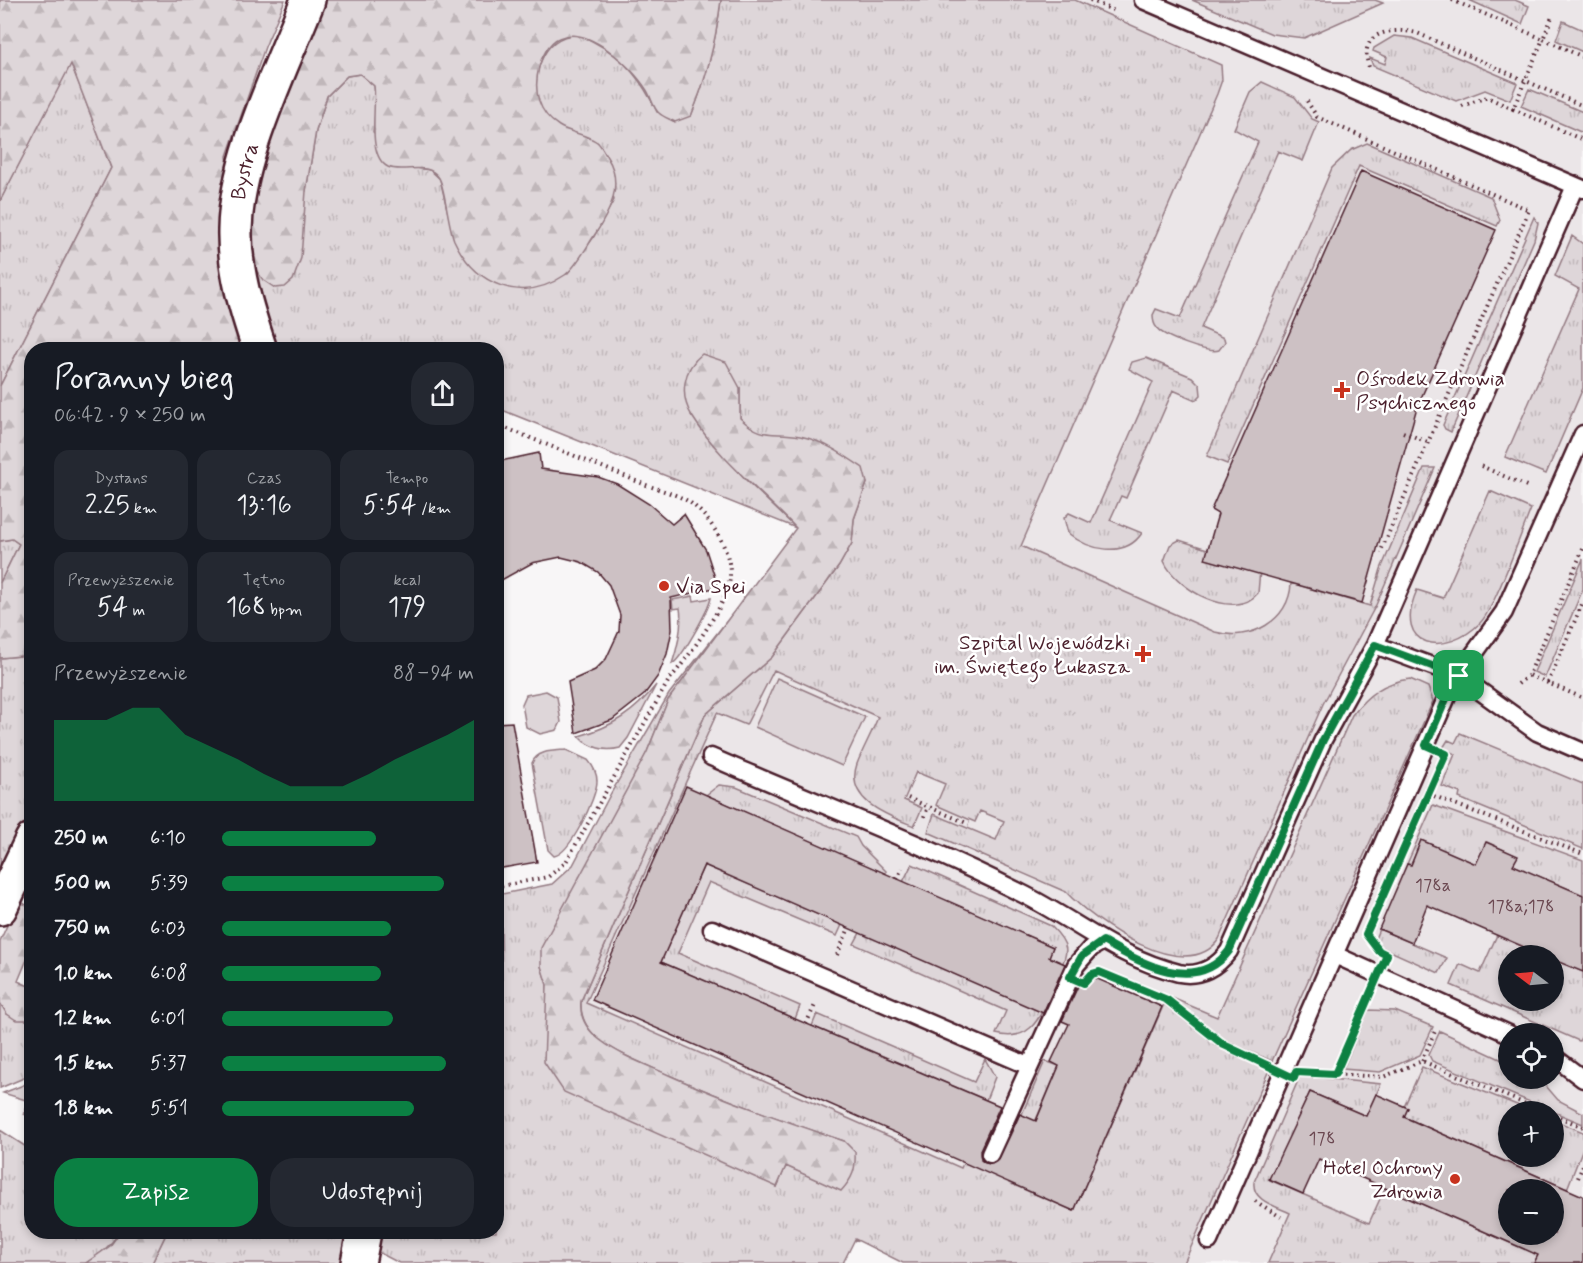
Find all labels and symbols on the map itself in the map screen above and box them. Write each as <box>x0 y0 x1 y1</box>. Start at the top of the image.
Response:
street label: Bystra <box>225 139 266 202</box>
place label: Ośrodek Zdrowia Psychicznego <box>1356 365 1505 417</box>
marker: Ośrodek Zdrowia Psychicznego <box>1333 381 1351 399</box>
place label: Via Spei <box>676 573 746 601</box>
marker: Via Spei <box>657 579 671 593</box>
place label: Szpital Wojewódzki im. Świętego Łukasza <box>934 629 1130 683</box>
marker: Szpital Wojewódzki im. Świętego Łukasza <box>1134 645 1152 663</box>
pin <box>1433 650 1484 701</box>
house number: 178a <box>1415 874 1451 898</box>
house number: 178a;178 <box>1487 895 1555 919</box>
north arrow <box>1498 945 1564 1011</box>
house number: 178 <box>1309 1127 1335 1151</box>
place label: Hotel Ochrony Zdrowia <box>1323 1154 1443 1206</box>
marker: Hotel Ochrony Zdrowia <box>1448 1172 1462 1186</box>

